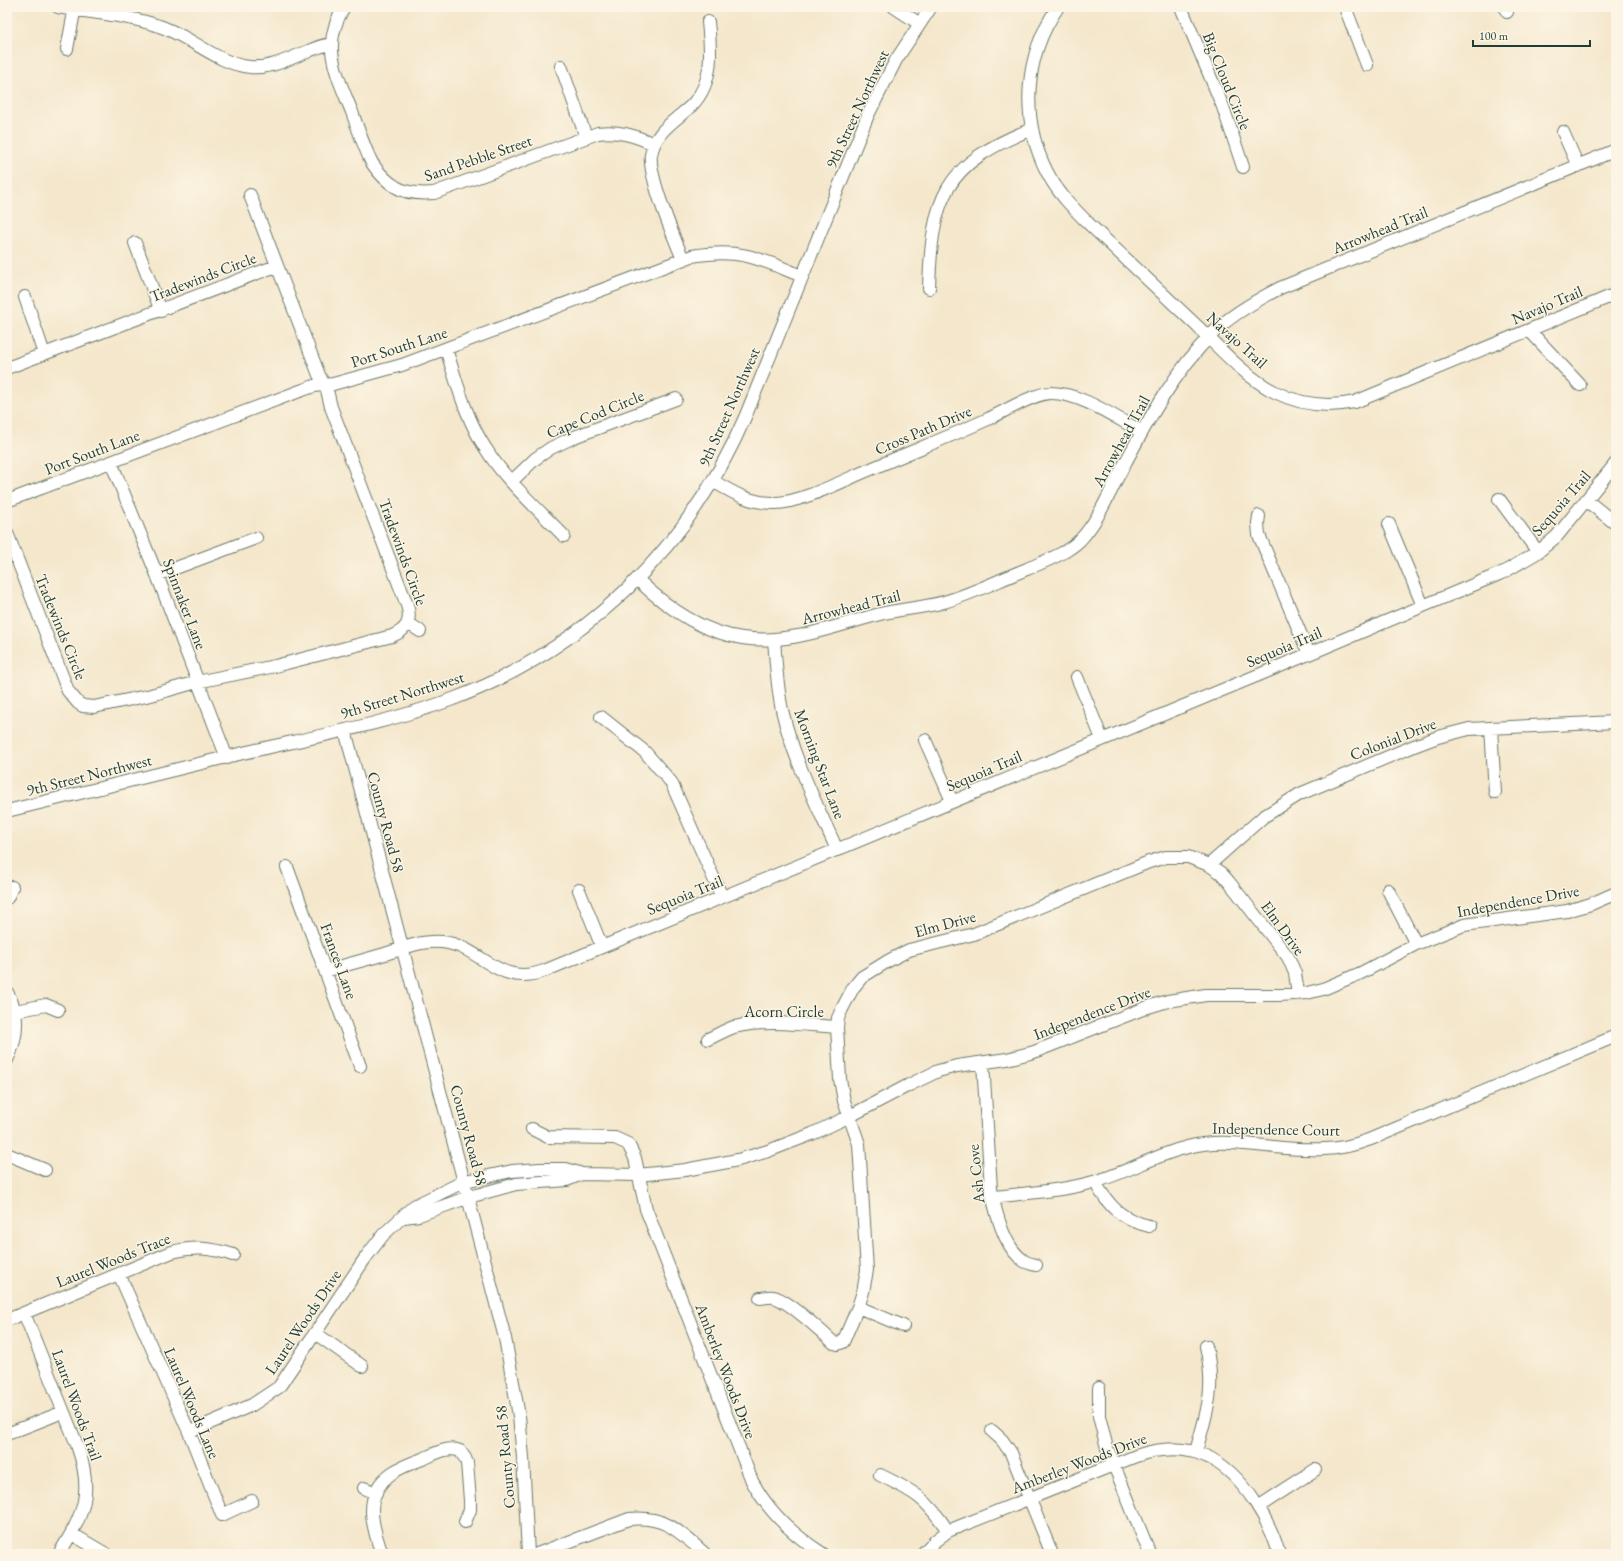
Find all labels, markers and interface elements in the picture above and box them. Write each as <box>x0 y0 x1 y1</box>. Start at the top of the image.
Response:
scale bar <box>1473 22 1590 48</box>
text: 100 m <box>1479 28 1509 44</box>
street label: Big Cloud Circle <box>1198 29 1256 133</box>
street label: 9th Street Northwest <box>820 46 894 172</box>
street label: Sand Pebble Street <box>421 130 535 186</box>
street label: Arrowhead Trail <box>1328 201 1431 259</box>
street label: Tradewinds Circle <box>147 247 259 307</box>
street label: Navajo Trail <box>1508 281 1586 329</box>
street label: Navajo Trail <box>1202 307 1272 373</box>
street label: Port South Lane <box>348 322 450 372</box>
street label: 9th Street Northwest <box>693 344 765 470</box>
street label: Cape Cod Circle <box>543 385 647 443</box>
street label: Arrowhead Trail <box>1087 392 1155 491</box>
street label: Cross Path Drive <box>871 400 975 460</box>
street label: Port South Lane <box>41 424 143 480</box>
street label: Sequoia Trail <box>1527 466 1595 540</box>
street label: Tradewinds Circle <box>374 496 432 608</box>
street label: Spinnaker Lane <box>158 556 212 652</box>
street label: Tradewinds Circle <box>30 571 92 683</box>
street label: Arrowhead Trail <box>798 585 903 630</box>
street label: Sequoia Trail <box>1243 622 1325 672</box>
street label: 9th Street Northwest <box>338 666 466 724</box>
street label: Morning Star Lane <box>789 706 851 822</box>
street label: Colonial Drive <box>1347 713 1439 765</box>
street label: Sequoia Trail <box>943 746 1025 796</box>
street label: 9th Street Northwest <box>24 749 154 801</box>
street label: County Road 58 <box>362 769 410 875</box>
street label: Sequoia Trail <box>644 870 726 920</box>
street label: Independence Drive <box>1455 880 1581 922</box>
street label: Elm Drive <box>1256 896 1310 960</box>
street label: Elm Drive <box>912 906 978 942</box>
street label: Frances Lane <box>316 920 362 1002</box>
street label: Independence Drive <box>1030 981 1154 1045</box>
street label: Acorn Circle <box>743 1001 824 1022</box>
street label: County Road 58 <box>445 1082 493 1188</box>
street label: Independence Court <box>1212 1117 1340 1141</box>
street label: Ash Cove <box>962 1143 990 1206</box>
street label: Laurel Woods Trace <box>53 1228 173 1292</box>
street label: Laurel Woods Drive <box>260 1265 346 1379</box>
street label: Amberley Woods Drive <box>690 1299 761 1442</box>
street label: Laurel Woods Lane <box>159 1344 225 1462</box>
street label: Laurel Woods Trail <box>47 1347 107 1464</box>
street label: County Road 58 <box>490 1404 520 1509</box>
street label: Amberley Woods Drive <box>1007 1428 1150 1499</box>

